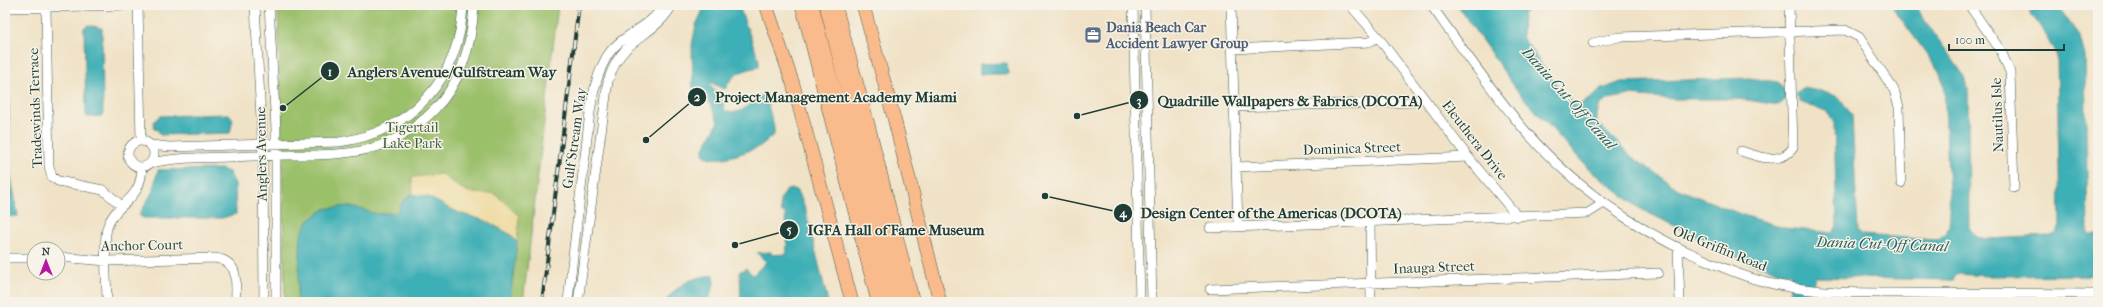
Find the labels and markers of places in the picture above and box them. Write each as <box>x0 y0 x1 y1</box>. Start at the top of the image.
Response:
place label: Dania Beach Car Accident Lawyer Group <box>1105 19 1249 52</box>
office icon: Dania Beach Car Accident Lawyer Group <box>1083 25 1103 45</box>
callout: Anglers Avenue/Gulfstream Way <box>320 58 565 85</box>
callout: Project Management Academy Miami <box>687 83 965 110</box>
callout: Quadrille Wallpapers & Fabrics (DCOTA) <box>1129 87 1430 114</box>
callout: Design Center of the Americas (DCOTA) <box>1113 199 1410 226</box>
callout: IGFA Hall of Fame Museum <box>779 217 992 244</box>

